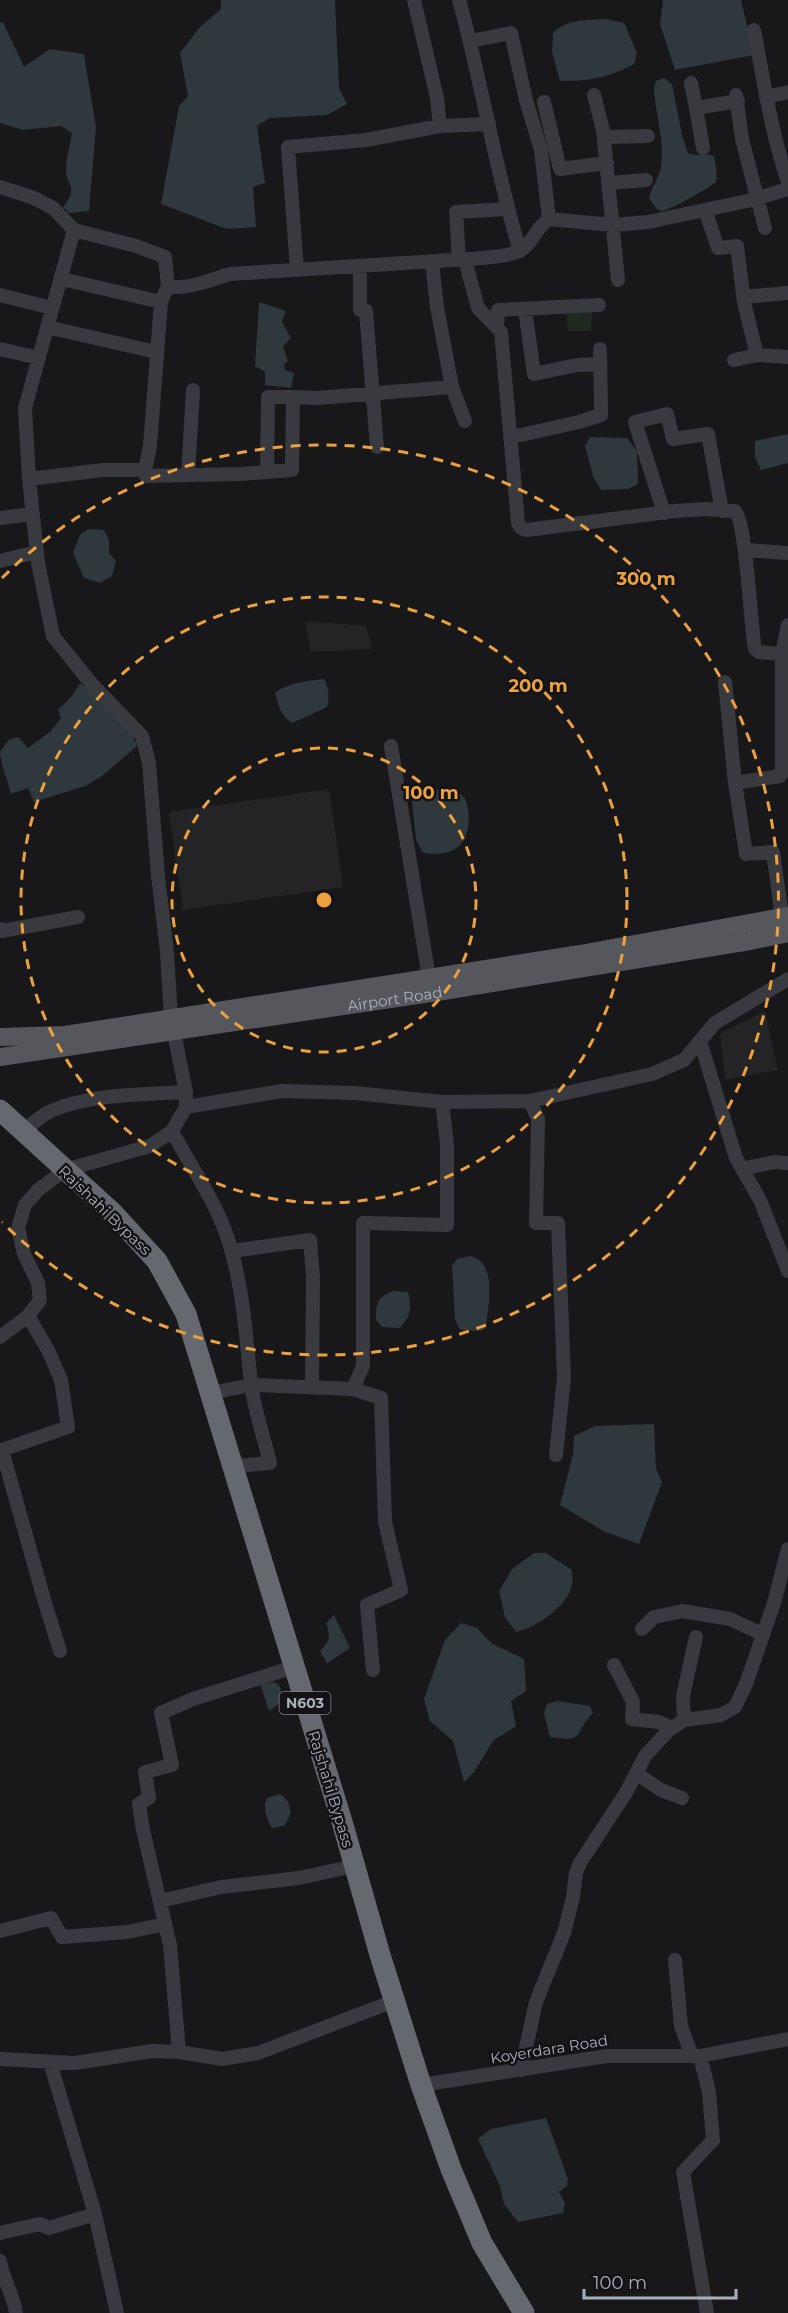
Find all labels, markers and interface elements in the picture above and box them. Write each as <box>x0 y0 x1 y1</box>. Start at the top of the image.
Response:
text: 300 m <box>615 568 676 590</box>
text: 200 m <box>508 675 568 697</box>
text: 100 m <box>403 782 459 804</box>
centre of rings <box>314 890 334 910</box>
street label: Airport Road <box>346 982 444 1015</box>
street label: Rajshahi Bypass <box>55 1161 155 1259</box>
road number: N603 <box>280 1692 330 1714</box>
street label: Rajshahi Bypass <box>304 1728 358 1850</box>
street label: Koyerdara Road <box>489 2030 609 2068</box>
scale bar <box>584 2262 736 2300</box>
text: 100 m <box>593 2272 647 2294</box>

